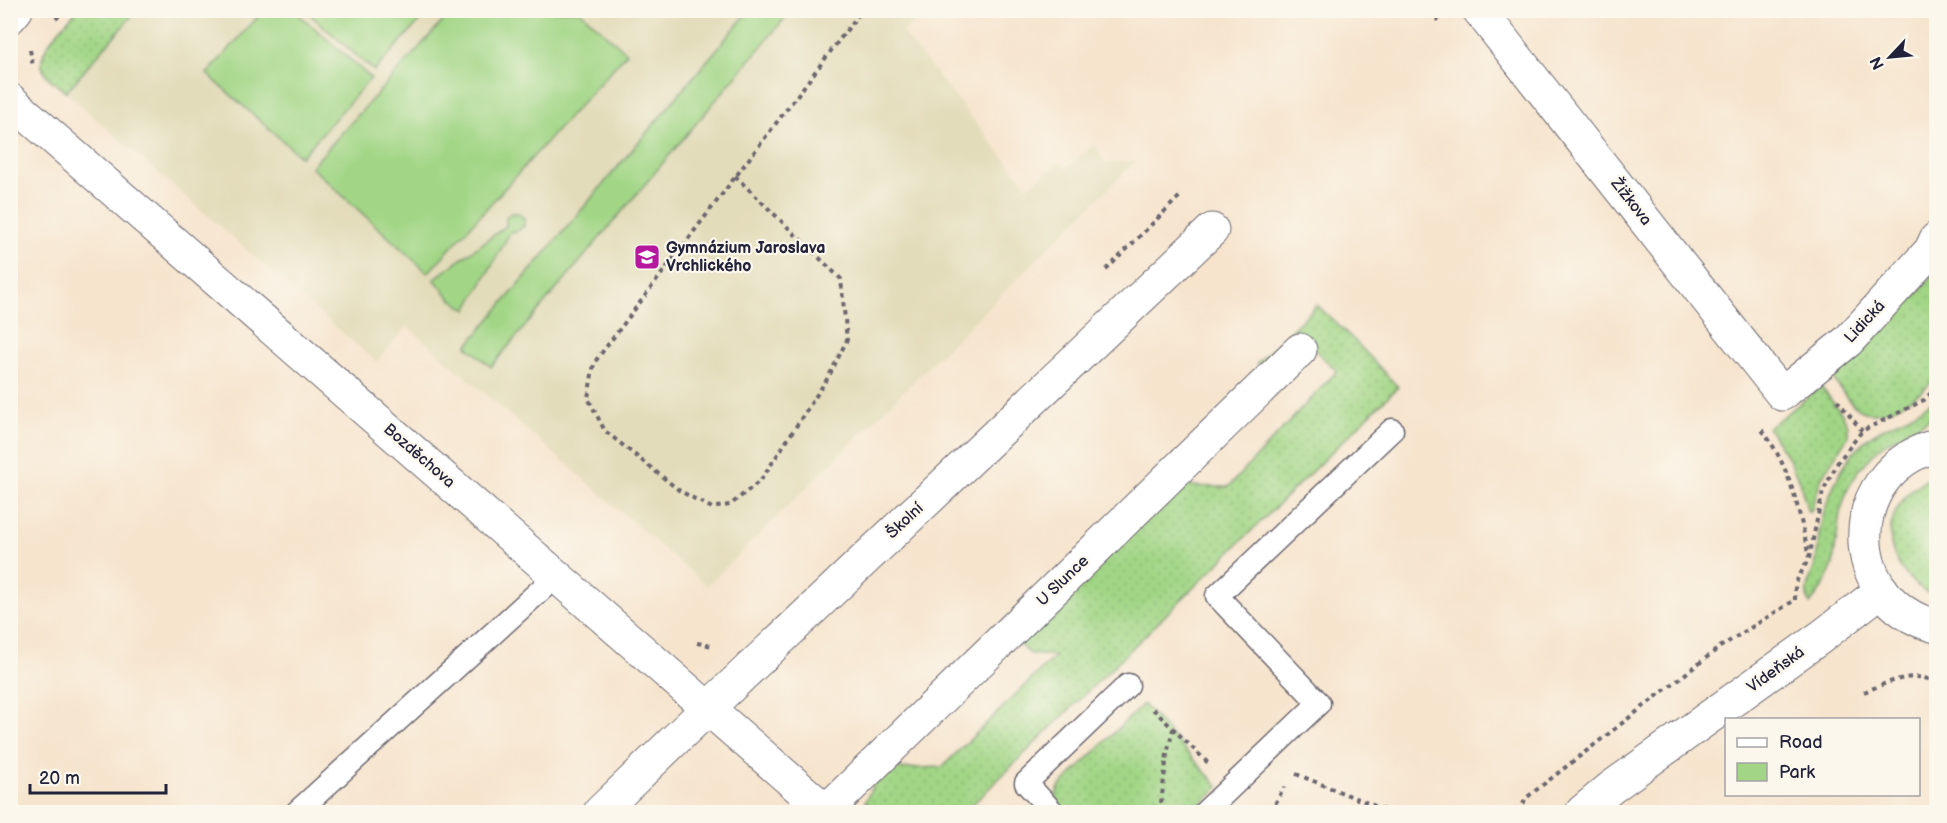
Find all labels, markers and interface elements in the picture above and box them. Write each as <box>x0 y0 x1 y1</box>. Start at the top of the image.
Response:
north arrow <box>1860 27 1920 87</box>
text: N <box>1867 53 1889 72</box>
street label: Žižkova <box>1606 173 1657 229</box>
place label: Gymnázium Jaroslava Vrchlického <box>666 239 825 276</box>
school or university icon: Gymnázium Jaroslava Vrchlického <box>632 242 662 272</box>
street label: Lidická <box>1841 297 1889 347</box>
street label: Bozděchova <box>379 420 459 492</box>
street label: Školní <box>881 498 928 543</box>
street label: U Slunce <box>1033 551 1093 610</box>
street label: Vídeňská <box>1744 643 1808 697</box>
legend <box>1725 718 1920 796</box>
text: Road <box>1779 732 1823 753</box>
scale bar <box>30 757 166 795</box>
text: Park <box>1779 762 1815 783</box>
text: 20 m <box>39 768 80 789</box>

